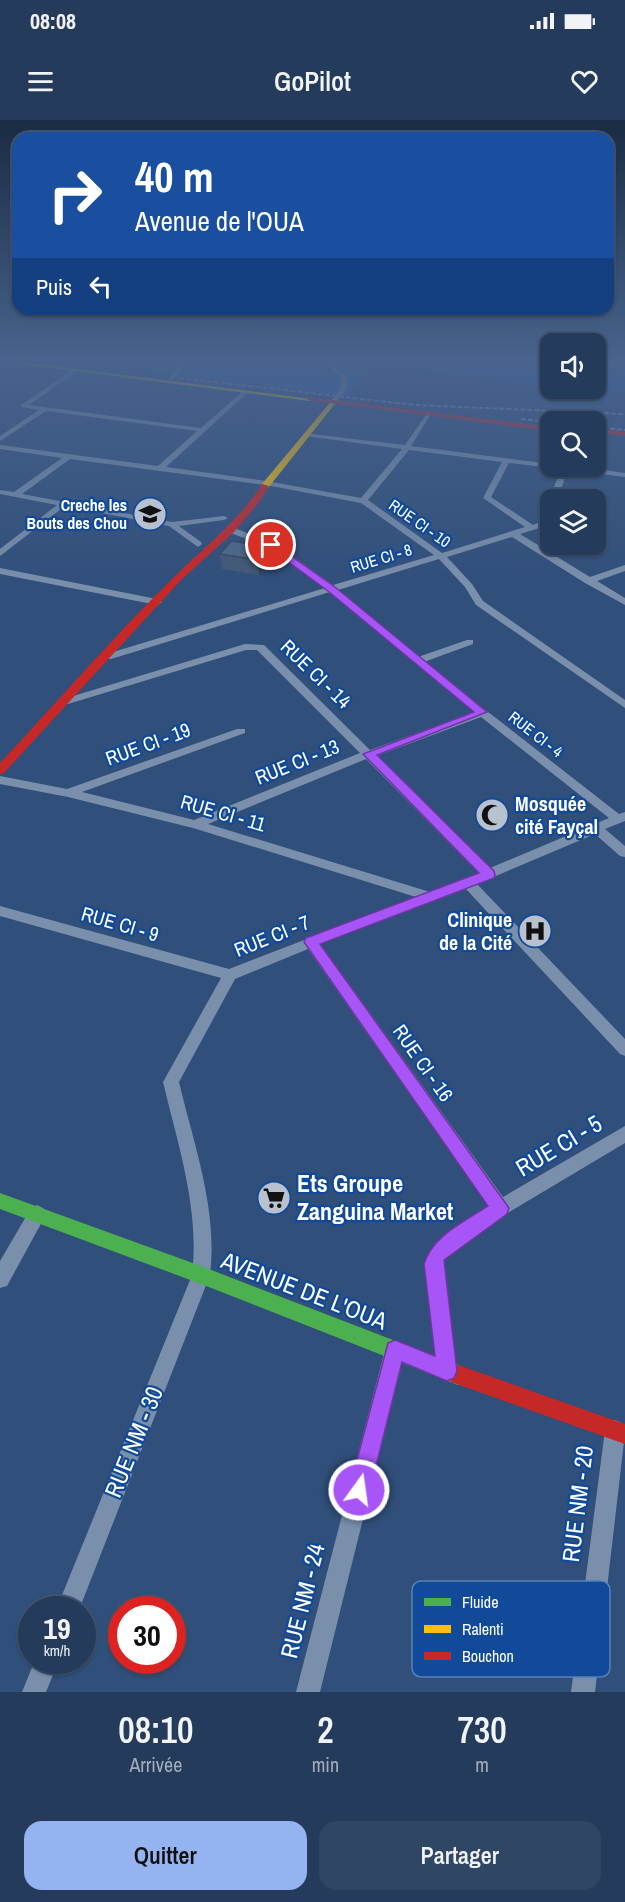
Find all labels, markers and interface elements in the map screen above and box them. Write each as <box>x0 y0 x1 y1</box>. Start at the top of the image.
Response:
text: 08:08 <box>30 6 76 36</box>
text: GoPilot <box>274 63 351 99</box>
icon: menu <box>24 65 57 98</box>
icon: heart <box>568 65 601 98</box>
text: 40 m <box>135 149 214 205</box>
icon: right <box>36 156 114 234</box>
text: Avenue de l'OUA <box>135 203 304 239</box>
icon: left <box>84 270 117 303</box>
text: Puis <box>36 272 72 302</box>
map controls <box>540 333 606 555</box>
button: sound <box>540 333 606 399</box>
button: search <box>540 411 606 477</box>
button: layers <box>540 489 606 555</box>
place label: Creche les Bouts des Chou <box>26 494 127 534</box>
street label: RUE CI - 10 <box>385 494 455 552</box>
school or university icon: Creche les Bouts des Chou <box>132 496 168 532</box>
pin <box>245 519 296 570</box>
icon: arrive <box>254 528 287 561</box>
street label: RUE CI - 8 <box>347 538 415 578</box>
street label: RUE CI - 14 <box>275 633 358 714</box>
street label: RUE CI - 4 <box>504 706 568 762</box>
street label: RUE CI - 19 <box>102 716 194 771</box>
street label: RUE CI - 13 <box>251 732 343 791</box>
street label: RUE CI - 11 <box>178 788 269 838</box>
place label: Mosquée cité Fayçal <box>515 790 598 840</box>
mosque icon: Mosquée cité Fayçal <box>474 797 510 833</box>
street label: RUE CI - 9 <box>78 900 162 947</box>
place label: Clinique de la Cité <box>439 906 512 956</box>
street label: RUE CI - 7 <box>230 908 314 963</box>
hospital icon: Clinique de la Cité <box>517 913 553 949</box>
street label: RUE CI - 16 <box>387 1019 460 1107</box>
street label: RUE CI - 5 <box>509 1107 608 1183</box>
place label: Ets Groupe Zanguina Market <box>297 1167 454 1227</box>
supermarket icon: Ets Groupe Zanguina Market <box>256 1180 292 1216</box>
street label: AVENUE DE L'OUA <box>216 1243 393 1337</box>
street label: RUE NM - 30 <box>96 1381 170 1502</box>
street label: RUE NM - 20 <box>554 1444 600 1564</box>
position arrow <box>327 1458 391 1522</box>
street label: RUE NM - 24 <box>272 1540 332 1661</box>
legend <box>412 1581 610 1677</box>
text: Fluide <box>462 1591 498 1613</box>
speed limit sign: 30 <box>108 1596 186 1674</box>
text: 19 <box>43 1608 71 1648</box>
text: Ralenti <box>462 1618 504 1640</box>
text: km/h <box>44 1640 70 1661</box>
text: Bouchon <box>462 1645 514 1667</box>
text: 08:10 <box>118 1706 193 1754</box>
text: 2 <box>317 1706 334 1754</box>
text: 730 <box>457 1706 507 1754</box>
text: Arrivée <box>129 1751 182 1778</box>
text: min <box>312 1751 339 1778</box>
text: m <box>475 1751 489 1778</box>
button: Quitter <box>24 1821 307 1890</box>
button: Partager <box>319 1821 601 1890</box>

